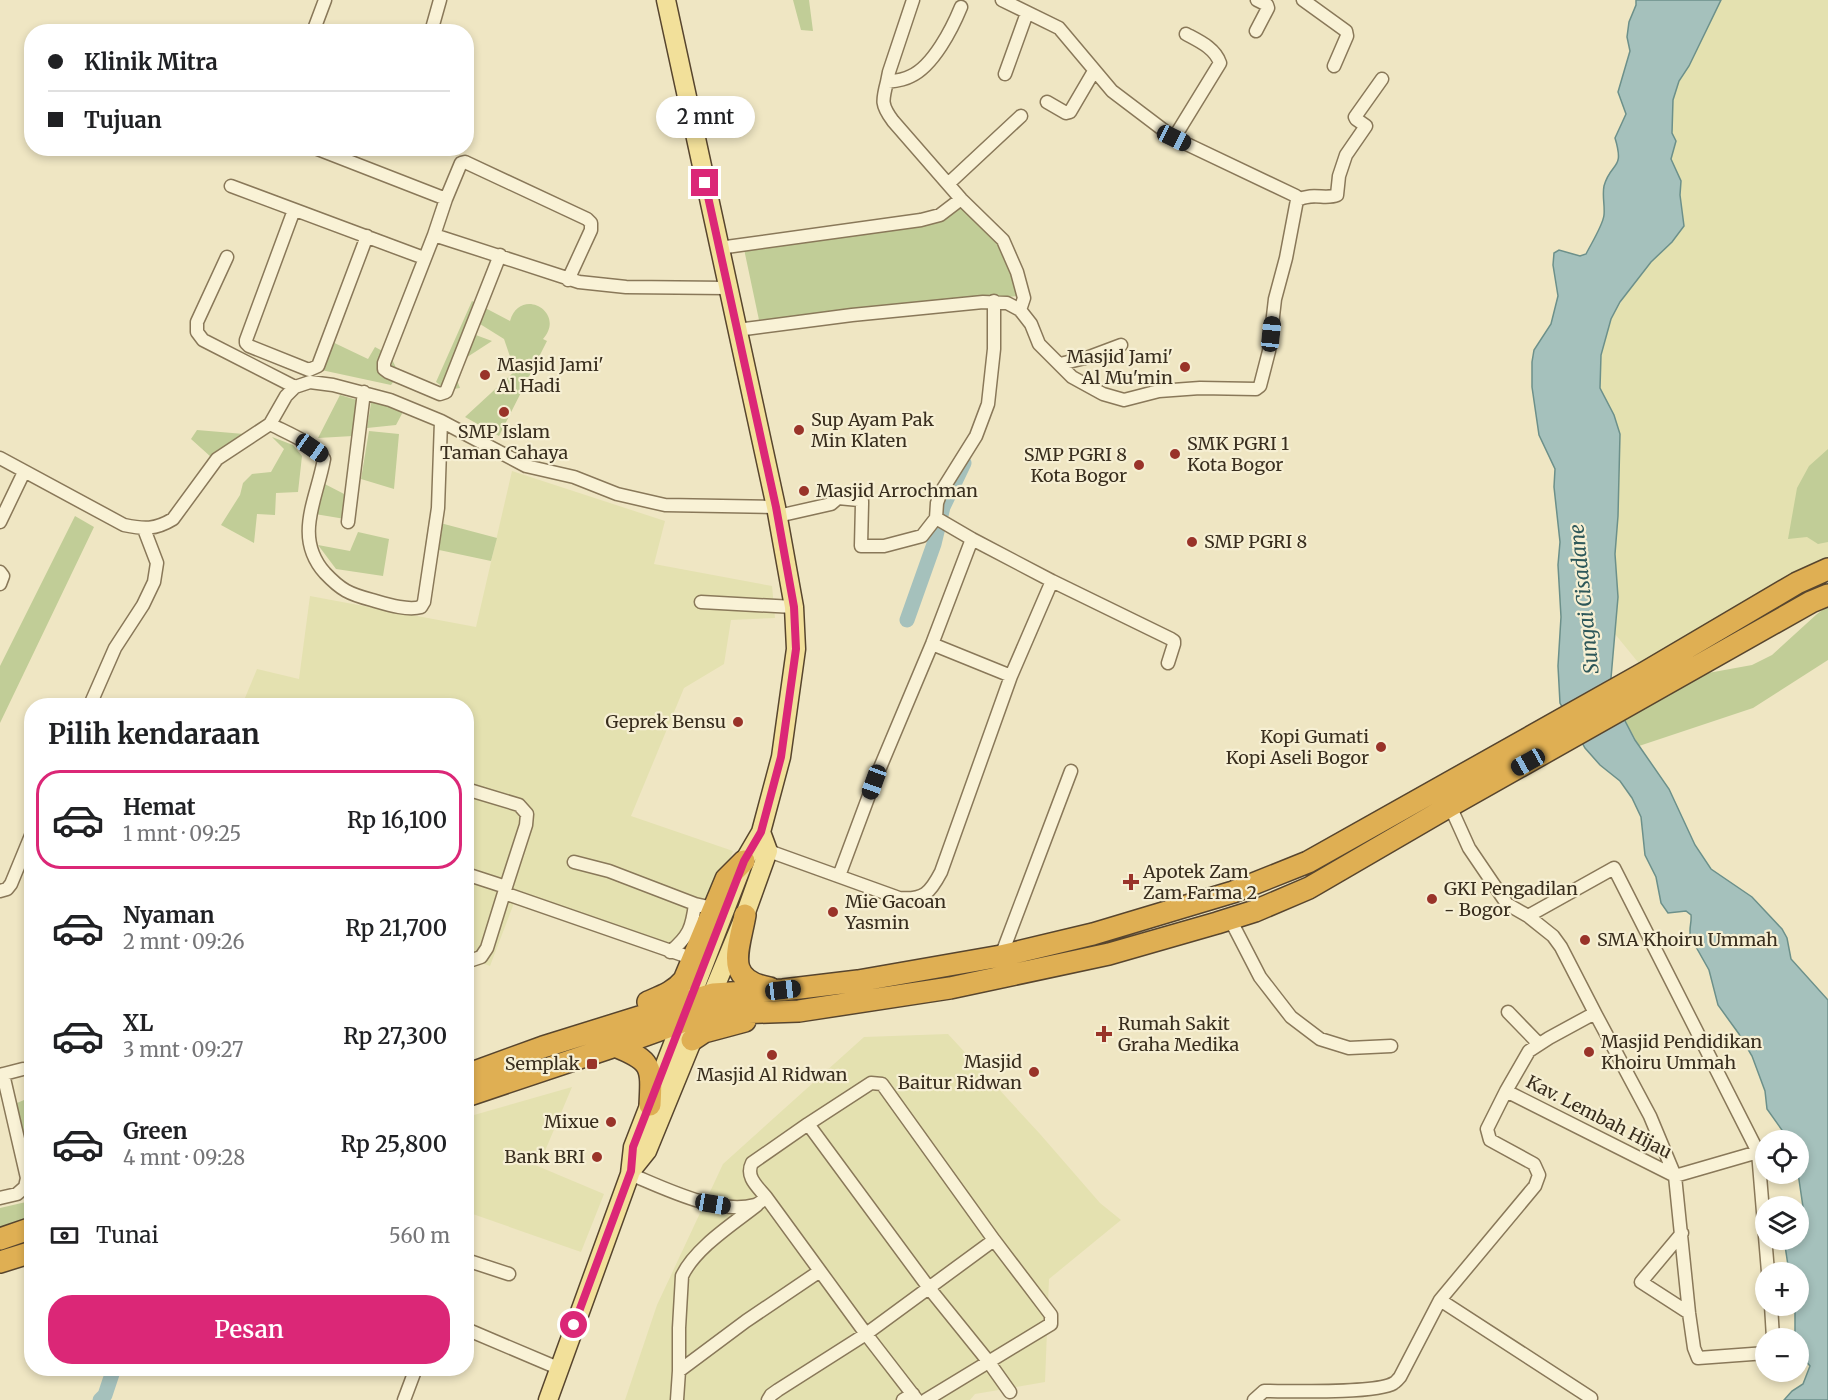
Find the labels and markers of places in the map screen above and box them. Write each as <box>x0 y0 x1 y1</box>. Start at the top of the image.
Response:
place label: Masjid Jami' Al Mu'min <box>1066 345 1173 389</box>
place label: Masjid Jami' Al Hadi <box>496 353 604 397</box>
marker: Masjid Jami' Al Mu'min <box>1178 360 1192 374</box>
marker: Masjid Jami' Al Hadi <box>478 368 492 382</box>
marker: SMP Islam Taman Cahaya <box>497 405 511 419</box>
place label: Sup Ayam Pak Min Klaten <box>811 408 934 452</box>
place label: SMP Islam Taman Cahaya <box>440 420 568 464</box>
marker: Sup Ayam Pak Min Klaten <box>792 423 806 437</box>
place label: SMK PGRI 1 Kota Bogor <box>1187 432 1289 476</box>
place label: SMP PGRI 8 Kota Bogor <box>1024 443 1127 487</box>
marker: SMK PGRI 1 Kota Bogor <box>1168 447 1182 461</box>
marker: SMP PGRI 8 Kota Bogor <box>1132 458 1146 472</box>
place label: Masjid Arrochman <box>816 479 978 502</box>
marker: Masjid Arrochman <box>797 484 811 498</box>
place label: SMP PGRI 8 <box>1204 530 1307 553</box>
marker: SMP PGRI 8 <box>1185 535 1199 549</box>
place label: Geprek Bensu <box>606 710 726 733</box>
marker: Geprek Bensu <box>731 715 745 729</box>
place label: Kopi Gumati Kopi Aseli Bogor <box>1226 725 1369 769</box>
marker: Kopi Gumati Kopi Aseli Bogor <box>1374 740 1388 754</box>
place label: Apotek Zam Zam Farma 2 <box>1142 860 1257 904</box>
marker: Apotek Zam Zam Farma 2 <box>1124 875 1138 889</box>
place label: GKI Pengadilan - Bogor <box>1444 877 1578 921</box>
place label: Mie Gacoan Yasmin <box>844 890 946 934</box>
marker: GKI Pengadilan - Bogor <box>1425 892 1439 906</box>
marker: Mie Gacoan Yasmin <box>826 905 840 919</box>
place label: SMA Khoiru Ummah <box>1597 928 1778 951</box>
marker: SMA Khoiru Ummah <box>1578 933 1592 947</box>
place label: Rumah Sakit Graha Medika <box>1118 1012 1240 1056</box>
marker: Rumah Sakit Graha Medika <box>1095 1025 1113 1043</box>
place label: Masjid Pendidikan Khoiru Ummah <box>1601 1030 1762 1074</box>
marker: Masjid Pendidikan Khoiru Ummah <box>1582 1045 1596 1059</box>
marker: Masjid Al Ridwan <box>765 1048 779 1062</box>
place label: Masjid Baitur Ridwan <box>898 1050 1022 1094</box>
place label: Semplak <box>505 1052 581 1075</box>
marker: Semplak <box>585 1057 599 1071</box>
place label: Masjid Al Ridwan <box>697 1063 848 1086</box>
marker: Masjid Baitur Ridwan <box>1027 1065 1041 1079</box>
place label: Mixue <box>544 1110 599 1133</box>
marker: Mixue <box>604 1115 618 1129</box>
place label: Bank BRI <box>504 1145 585 1168</box>
marker: Bank BRI <box>590 1150 604 1164</box>

